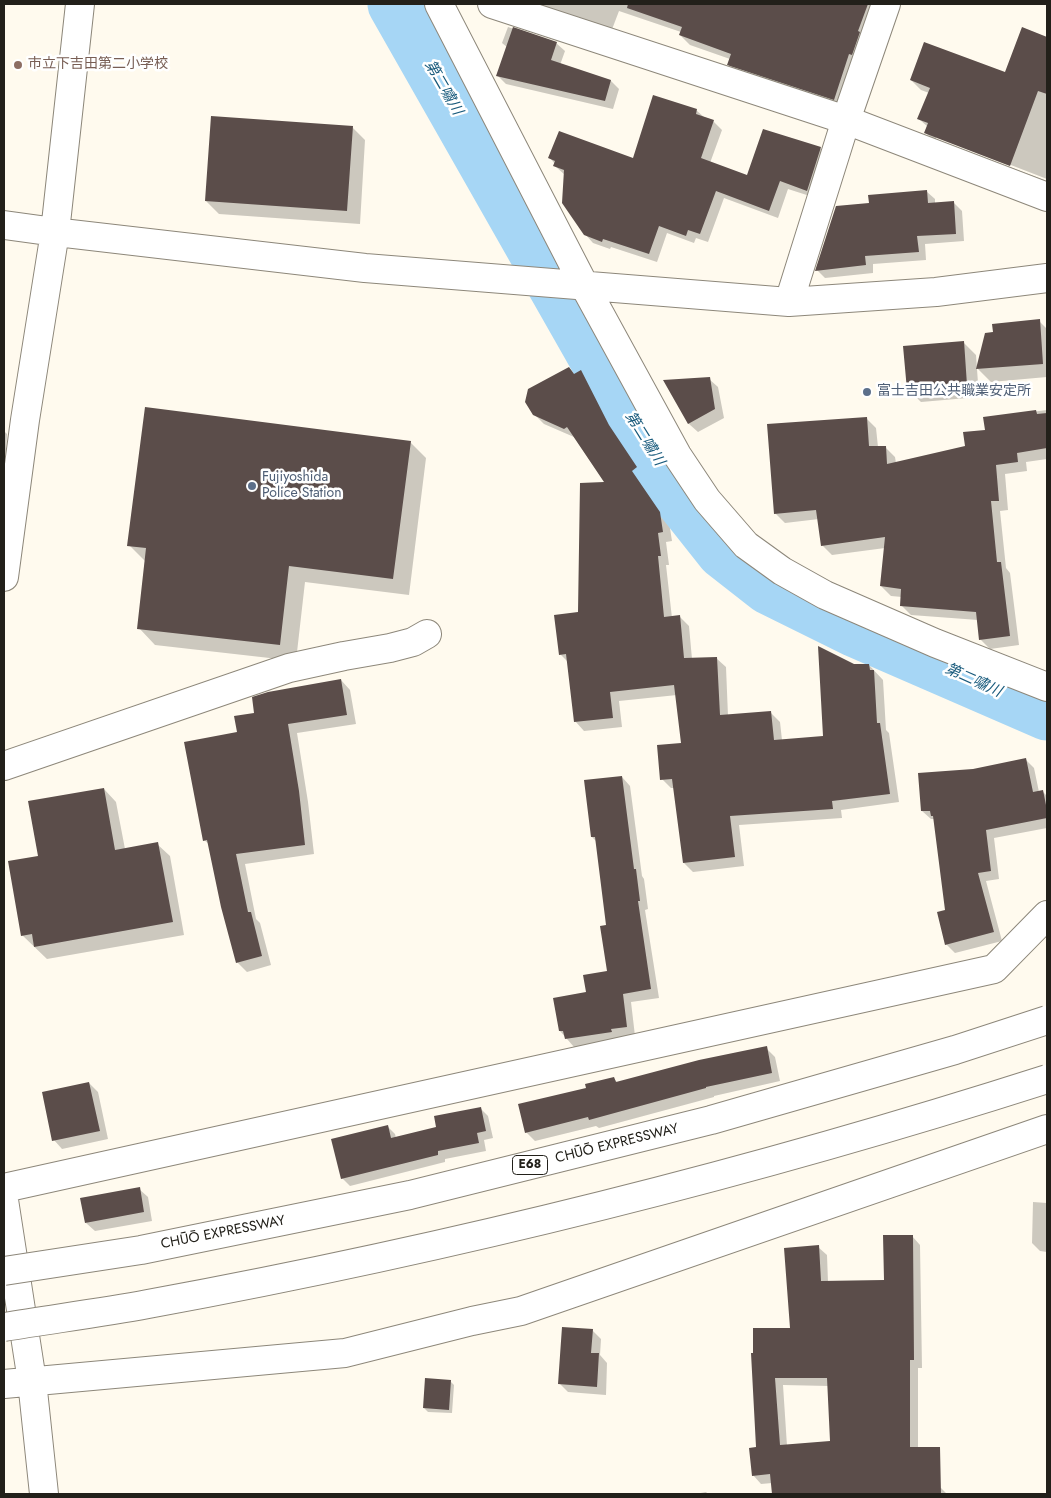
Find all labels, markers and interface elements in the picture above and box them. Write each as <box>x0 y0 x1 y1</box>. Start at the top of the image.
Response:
place label: 市立下吉田第二小学校 <box>28 57 168 73</box>
water label: 第二嘯川 <box>420 58 466 118</box>
marker: 市立下吉田第二小学校 <box>12 59 24 71</box>
place label: 富士吉田公共職業安定所 <box>877 384 1031 400</box>
marker: 富士吉田公共職業安定所 <box>861 386 873 398</box>
water label: 第二嘯川 <box>620 409 668 469</box>
place label: Fujiyoshida Police Station <box>262 470 342 502</box>
marker: Fujiyoshida Police Station <box>246 480 258 492</box>
water label: 第二嘯川 <box>942 661 1004 701</box>
street label: CHŪŌ EXPRESSWAY <box>554 1121 680 1167</box>
road number: E68 <box>512 1156 548 1174</box>
street label: CHŪŌ EXPRESSWAY <box>159 1213 287 1253</box>

